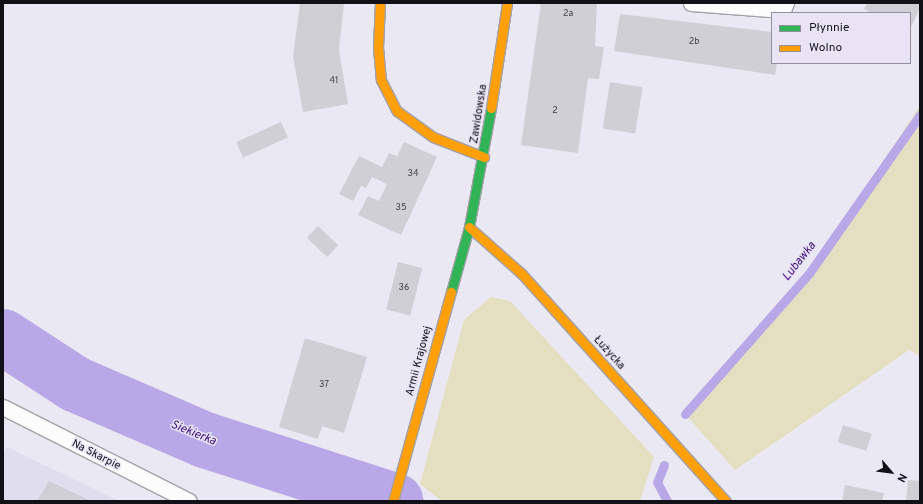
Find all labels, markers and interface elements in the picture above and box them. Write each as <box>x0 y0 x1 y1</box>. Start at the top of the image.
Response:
house number: 2a <box>563 9 573 19</box>
legend <box>771 12 911 64</box>
text: Płynnie <box>809 20 849 36</box>
house number: 2b <box>689 37 699 47</box>
text: Wolno <box>809 40 842 56</box>
house number: 41 <box>330 76 338 86</box>
street label: Zawidowska <box>468 83 490 145</box>
house number: 2 <box>552 106 558 116</box>
house number: 34 <box>407 169 419 179</box>
house number: 35 <box>395 203 407 213</box>
water label: Lubawka <box>780 240 820 284</box>
house number: 36 <box>399 283 409 293</box>
street label: Armii Krajowej <box>403 325 435 397</box>
street label: Łużycka <box>591 334 627 372</box>
house number: 37 <box>319 380 329 390</box>
water label: Siekierka <box>168 418 218 450</box>
street label: Na Skarpie <box>69 437 123 473</box>
north arrow <box>871 452 911 492</box>
text: N <box>894 471 910 484</box>

